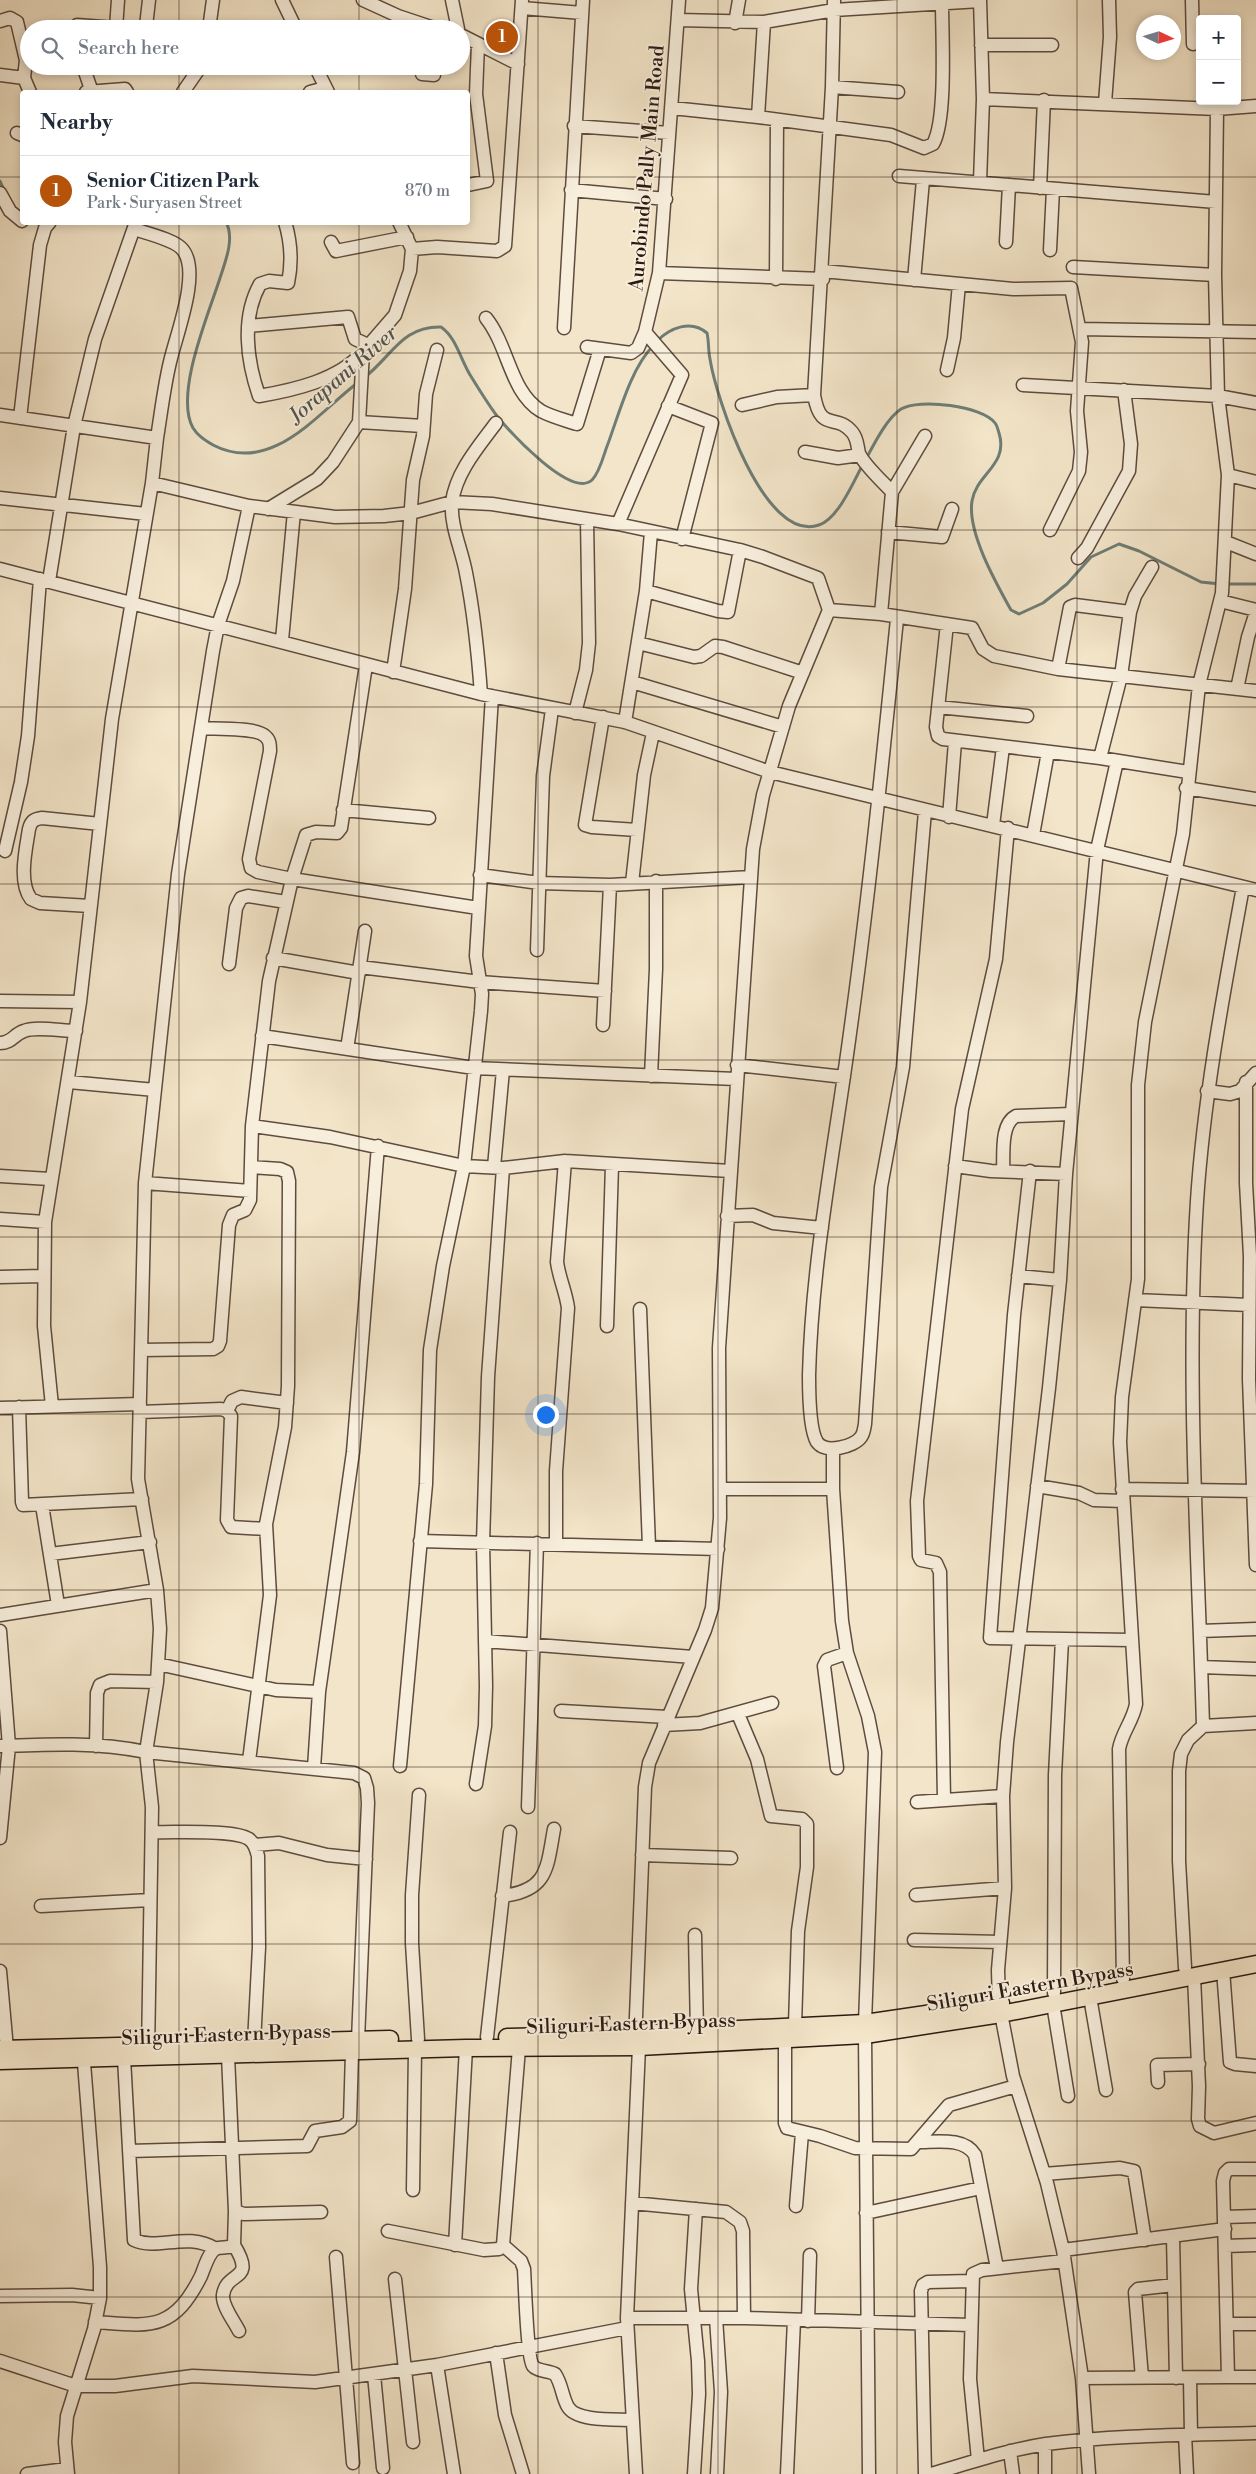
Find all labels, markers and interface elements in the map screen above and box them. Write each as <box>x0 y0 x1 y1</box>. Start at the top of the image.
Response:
north arrow <box>1136 15 1181 60</box>
map controls <box>1196 15 1241 105</box>
button: + <box>1196 15 1241 60</box>
pin: 1 <box>486 18 518 56</box>
search box <box>20 20 470 75</box>
icon: search <box>38 34 66 62</box>
text: Search here <box>78 36 179 60</box>
street label: Aurobindo Pally Main Road <box>624 44 671 293</box>
button: − <box>1196 60 1241 105</box>
text: Nearby <box>40 110 113 136</box>
text: Senior Citizen Park <box>87 169 260 193</box>
text: 1 <box>52 181 60 201</box>
text: 870 m <box>405 181 450 201</box>
text: Park · Suryasen Street <box>87 193 243 213</box>
water label: Jorapani River <box>283 320 404 430</box>
your location <box>533 1402 559 1428</box>
street label: Siliguri Eastern Bypass <box>925 1957 1136 2018</box>
street label: Siliguri Eastern Bypass <box>526 2008 736 2041</box>
street label: Siliguri Eastern Bypass <box>121 2019 331 2052</box>

